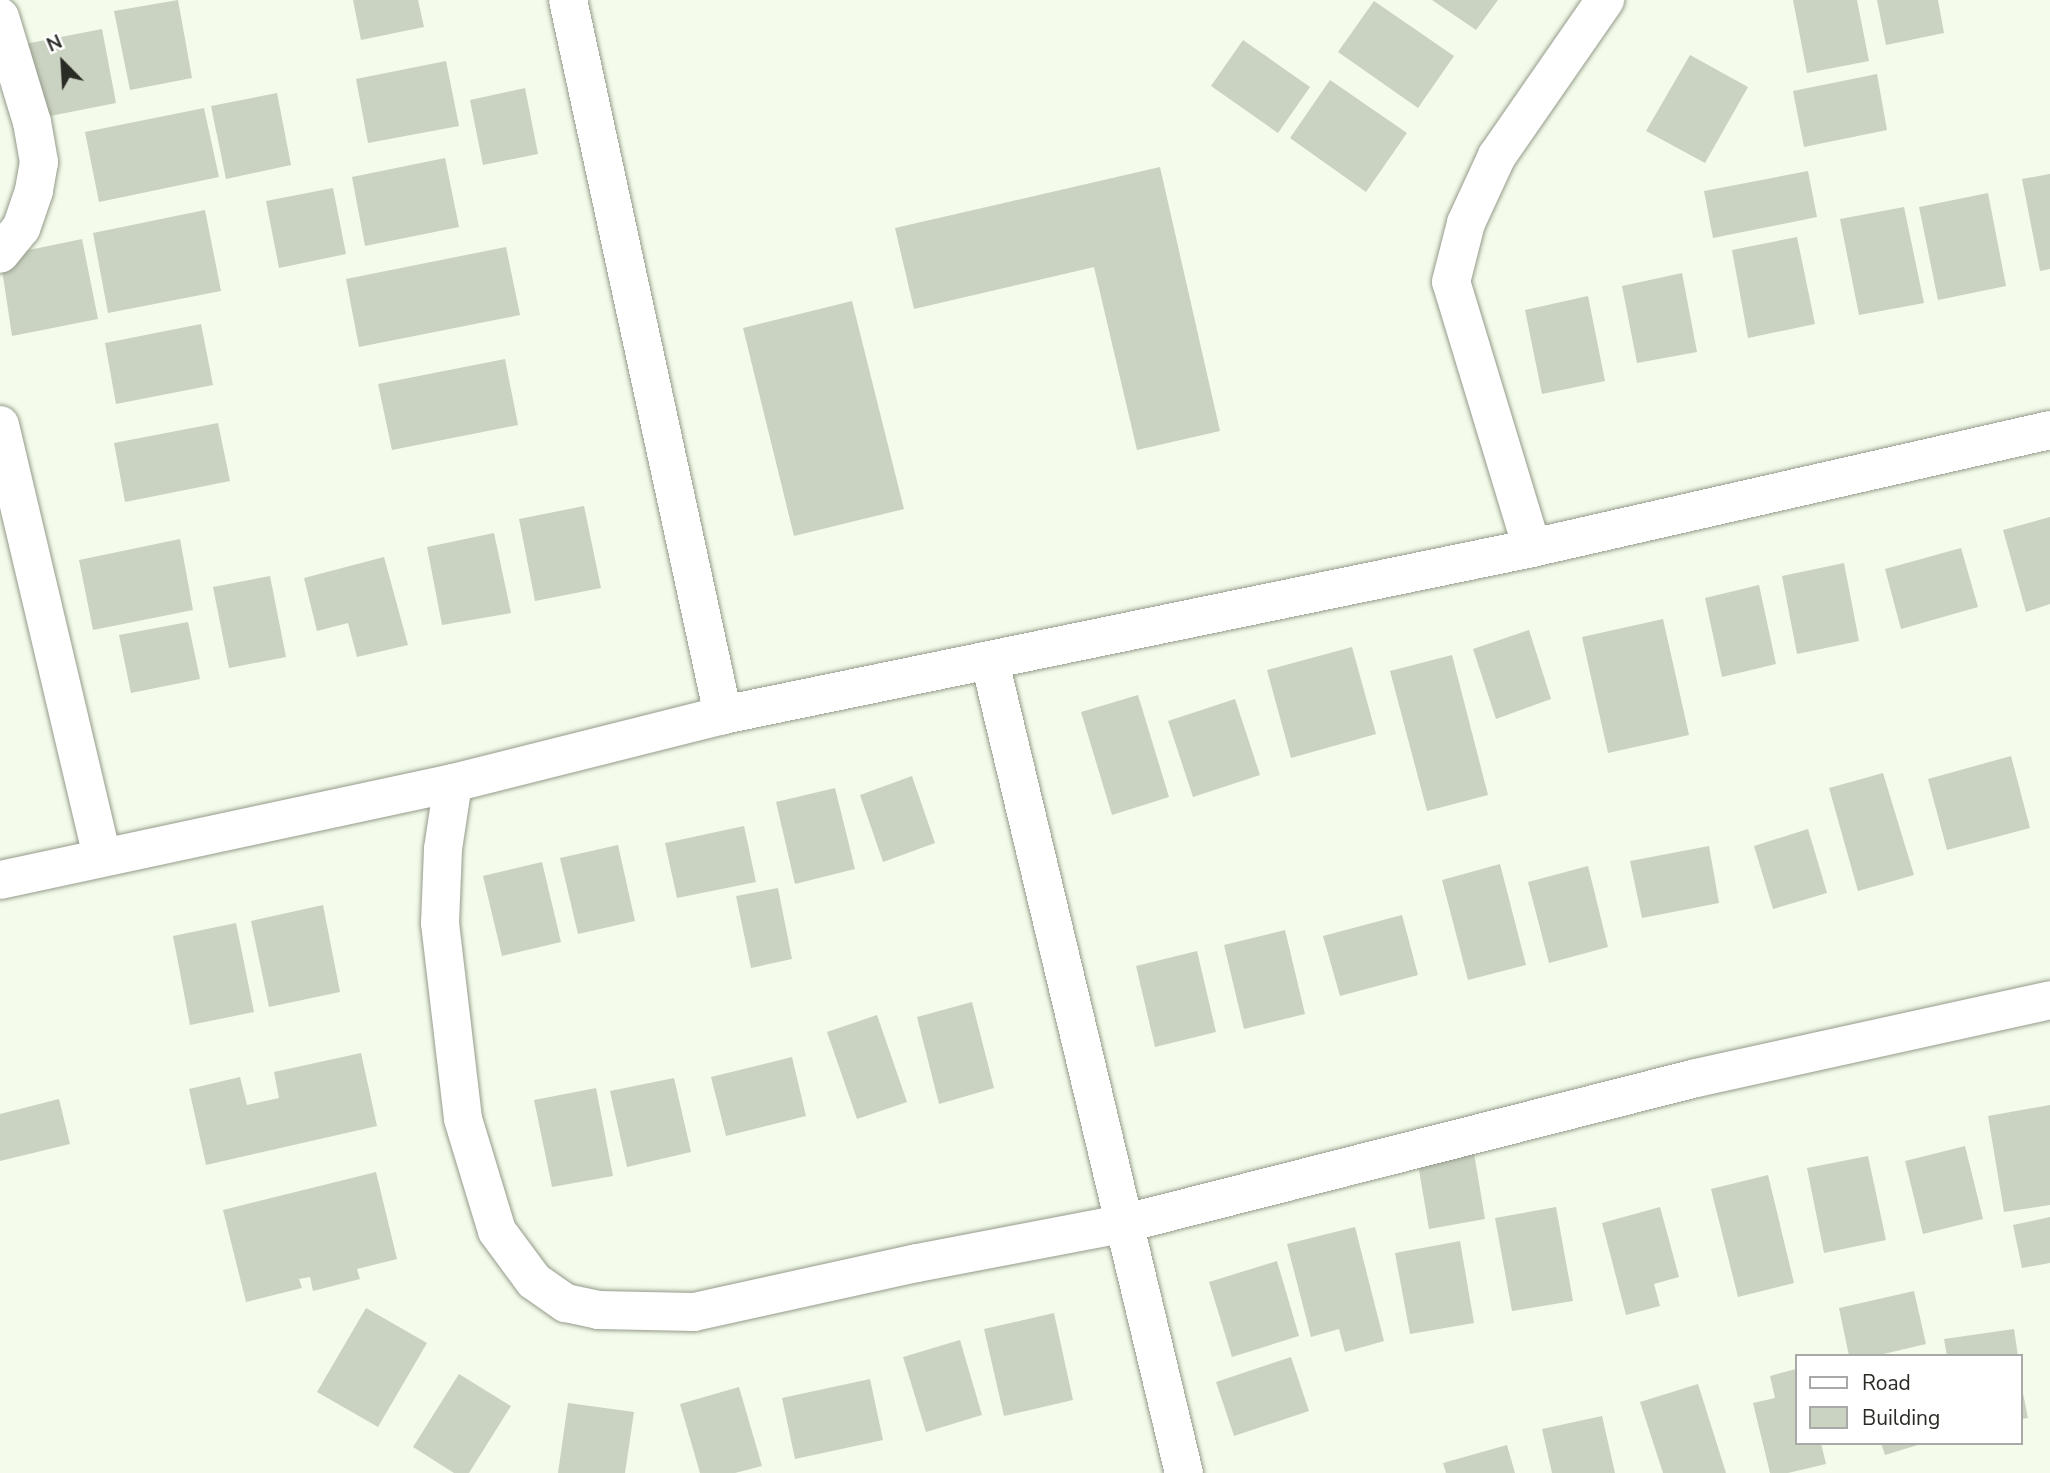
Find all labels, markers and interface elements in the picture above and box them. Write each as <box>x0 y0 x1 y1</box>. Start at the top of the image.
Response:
north arrow <box>28 28 98 98</box>
text: N <box>43 29 66 59</box>
legend <box>1794 1354 2022 1445</box>
text: Road <box>1862 1369 1911 1397</box>
text: Building <box>1862 1404 1940 1432</box>

